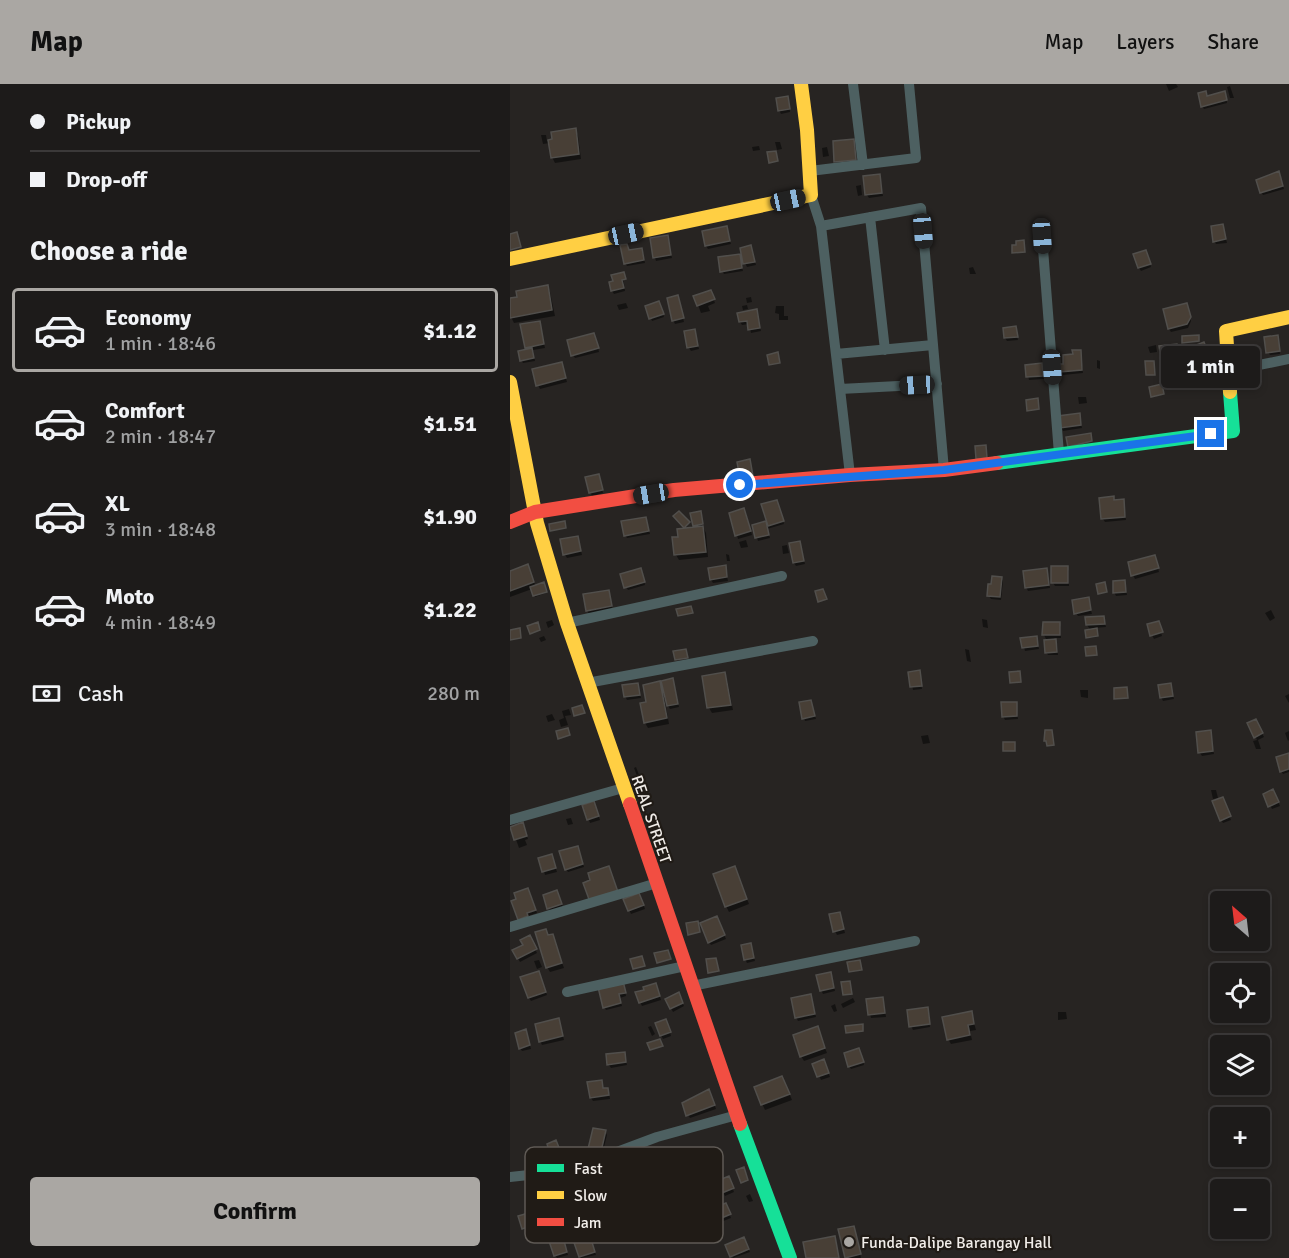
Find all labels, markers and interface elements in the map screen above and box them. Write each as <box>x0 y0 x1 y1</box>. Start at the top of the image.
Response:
text: Map <box>30 25 83 59</box>
text: Map <box>1045 29 1083 55</box>
text: Layers <box>1116 29 1174 55</box>
text: Share <box>1207 29 1259 55</box>
text: Pickup <box>66 108 131 135</box>
text: Drop-off <box>66 166 147 193</box>
car <box>769 187 807 213</box>
car <box>912 212 934 250</box>
car <box>1032 217 1052 255</box>
car <box>607 221 645 247</box>
text: Choose a ride <box>30 235 188 268</box>
icon: car <box>33 303 87 357</box>
text: Economy <box>105 304 191 331</box>
text: $1.12 <box>423 317 477 344</box>
text: 1 min · 18:46 <box>105 331 216 356</box>
callout: 1 min <box>1162 347 1260 389</box>
car <box>1042 348 1062 386</box>
text: 1 min <box>1186 354 1235 379</box>
car <box>899 375 935 395</box>
icon: car <box>33 396 87 450</box>
text: Comfort <box>105 397 185 424</box>
text: $1.51 <box>423 410 477 437</box>
route end <box>1197 420 1224 447</box>
text: 2 min · 18:47 <box>105 424 216 449</box>
route start <box>726 471 753 498</box>
car <box>632 482 670 506</box>
icon: car <box>33 489 87 543</box>
text: XL <box>105 490 130 517</box>
text: $1.90 <box>423 503 477 530</box>
text: 3 min · 18:48 <box>105 517 216 542</box>
icon: car <box>33 582 87 636</box>
text: Moto <box>105 583 154 610</box>
text: $1.22 <box>423 596 477 623</box>
text: 4 min · 18:49 <box>105 610 216 635</box>
icon: cash <box>30 677 63 710</box>
text: Cash <box>78 680 124 707</box>
text: 280 m <box>427 681 480 706</box>
street label: REAL STREET <box>627 773 676 866</box>
north arrow <box>1210 891 1270 951</box>
map controls <box>1210 891 1270 1239</box>
button: locate <box>1210 963 1270 1023</box>
button: layers <box>1210 1035 1270 1095</box>
button: + <box>1210 1107 1270 1167</box>
legend <box>525 1147 723 1243</box>
text: Fast <box>574 1159 603 1179</box>
button: Confirm <box>30 1177 480 1246</box>
button: − <box>1210 1179 1270 1239</box>
text: Slow <box>574 1186 608 1206</box>
text: Jam <box>574 1213 602 1233</box>
place label: Funda-Dalipe Barangay Hall <box>861 1233 1052 1253</box>
marker: Funda-Dalipe Barangay Hall <box>842 1235 856 1249</box>

